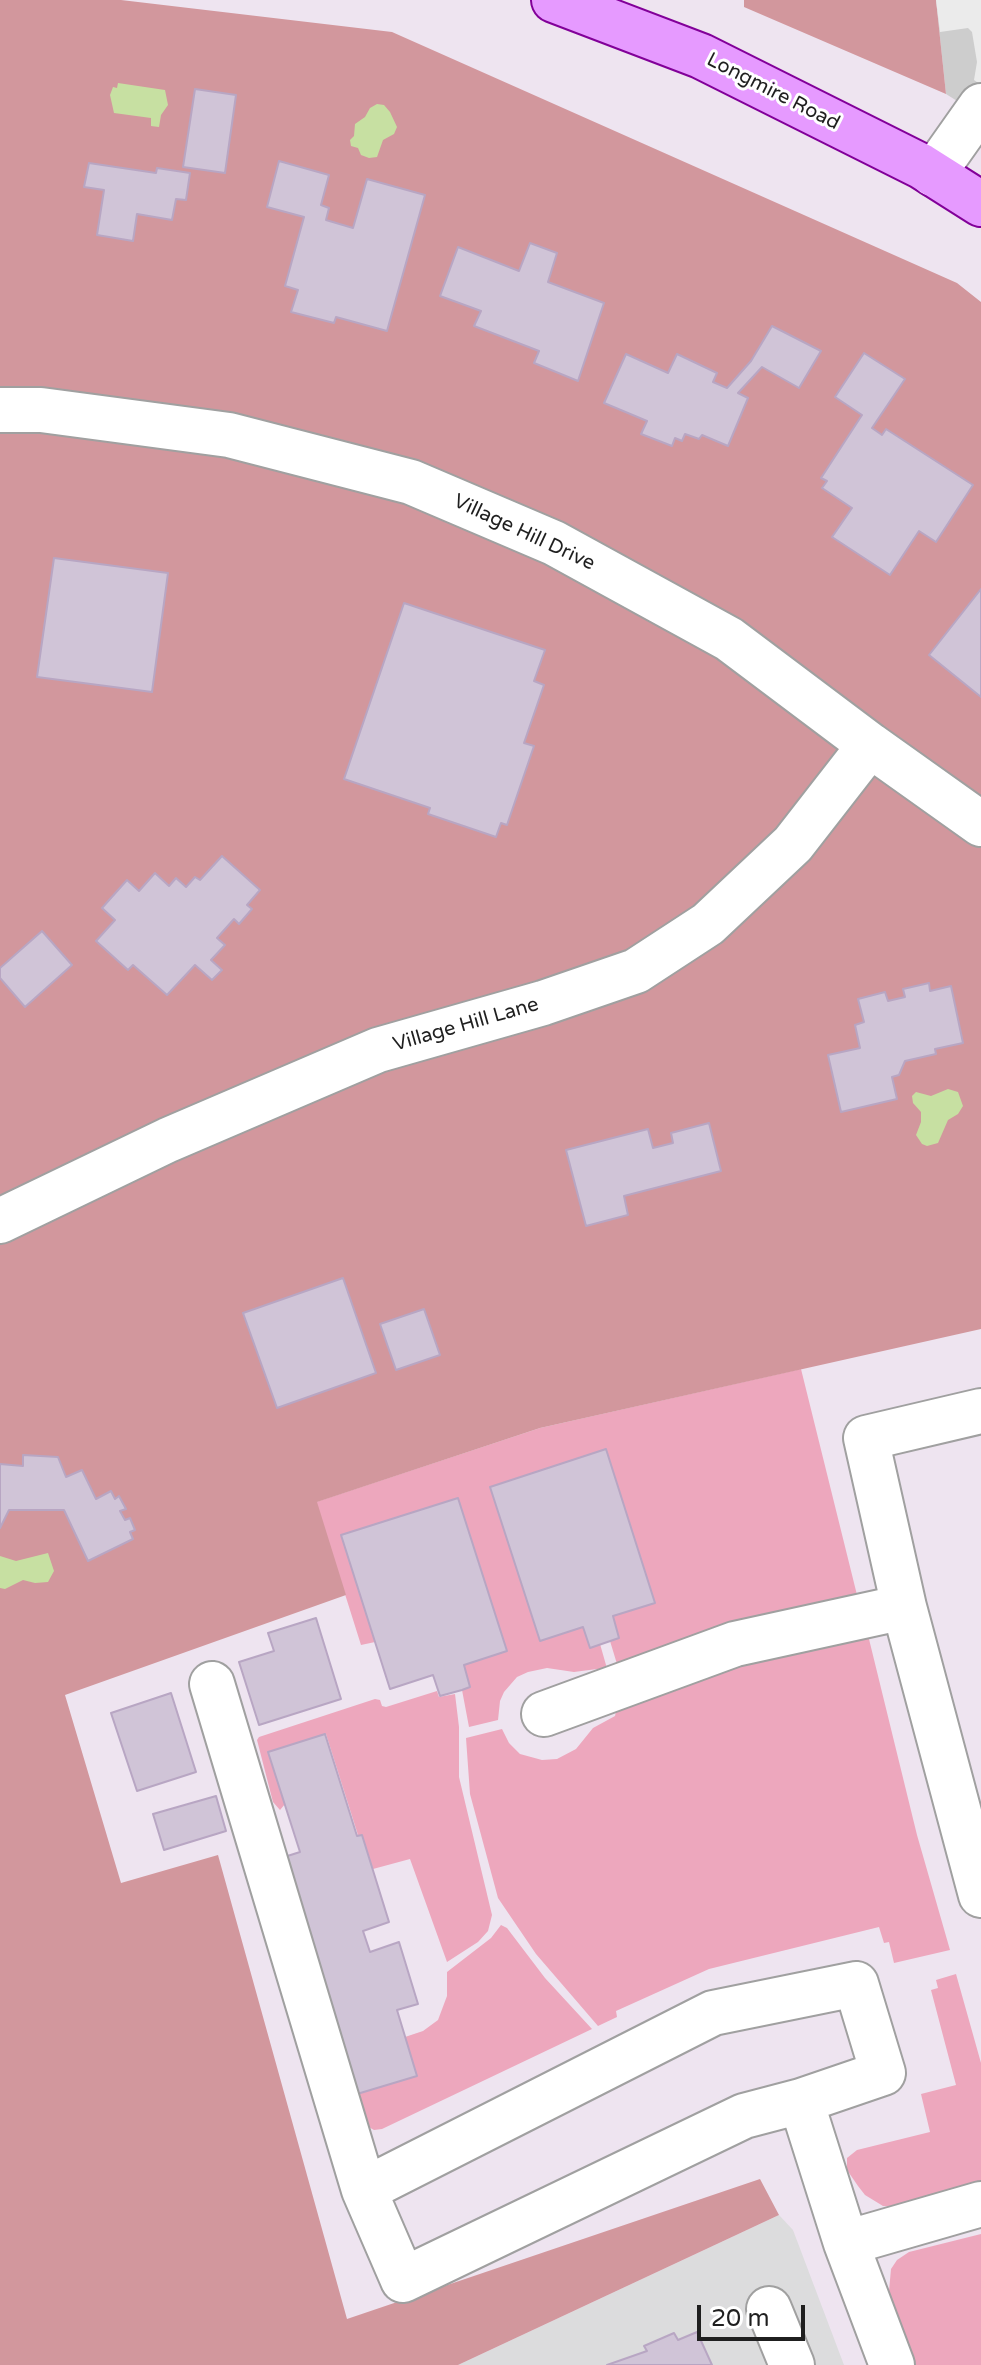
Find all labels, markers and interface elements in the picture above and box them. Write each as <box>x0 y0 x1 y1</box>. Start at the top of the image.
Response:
street label: Longmire Road <box>703 48 843 136</box>
street label: Village Hill Drive <box>449 490 599 576</box>
street label: Village Hill Lane <box>390 993 542 1057</box>
scale bar <box>701 2289 809 2339</box>
text: 20 m <box>711 2304 769 2333</box>

